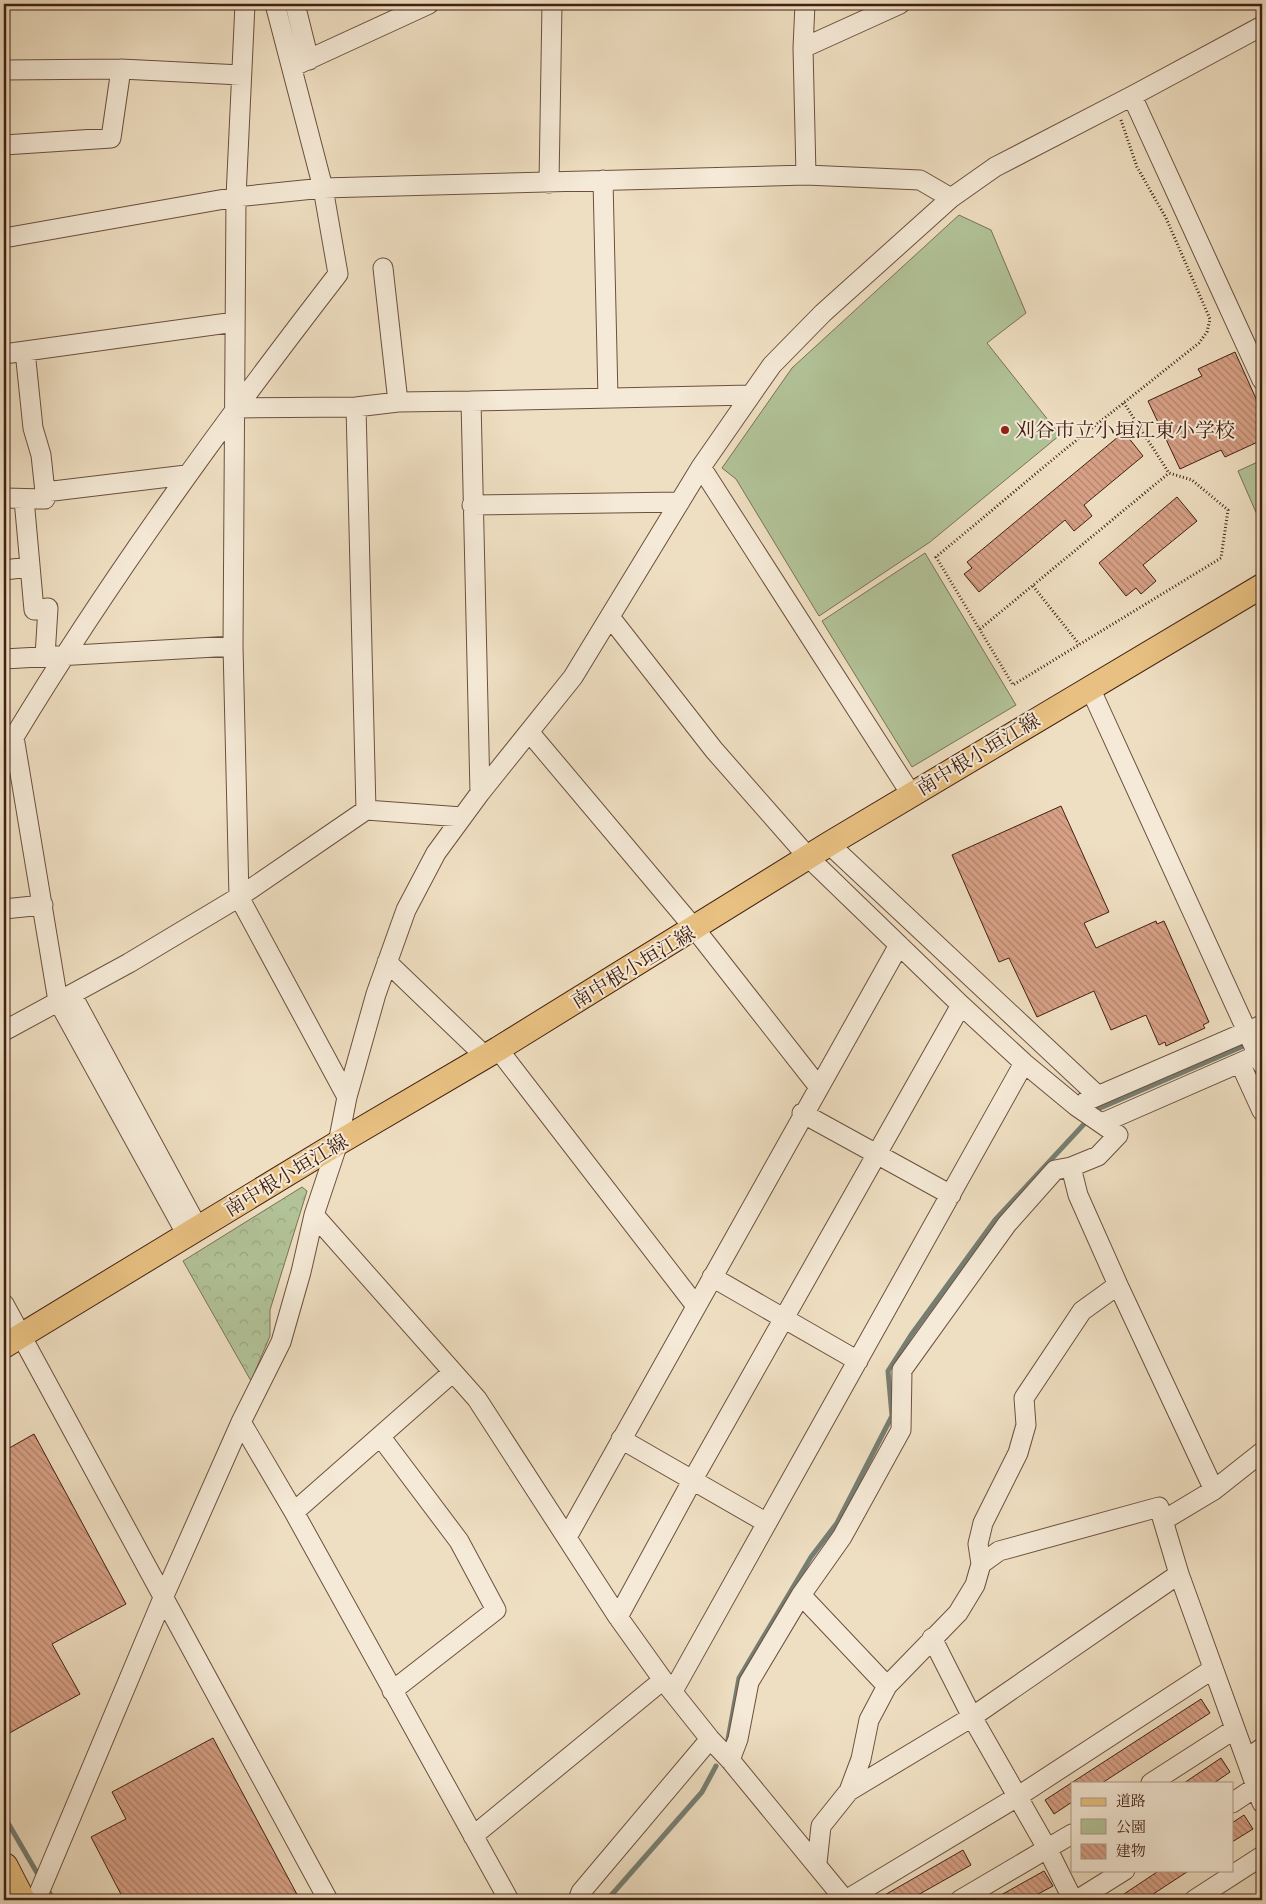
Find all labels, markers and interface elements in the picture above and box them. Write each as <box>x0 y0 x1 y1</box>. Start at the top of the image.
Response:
place label: 刈谷市立小垣江東小学校 <box>1015 419 1235 444</box>
marker: 刈谷市立小垣江東小学校 <box>999 424 1011 436</box>
street label: 南中根小垣江線 <box>912 709 1045 802</box>
street label: 南中根小垣江線 <box>567 922 700 1015</box>
street label: 南中根小垣江線 <box>220 1130 353 1223</box>
legend <box>1071 1782 1234 1872</box>
text: 道路 <box>1116 1792 1146 1811</box>
text: 公園 <box>1116 1818 1146 1837</box>
text: 建物 <box>1116 1842 1146 1861</box>

